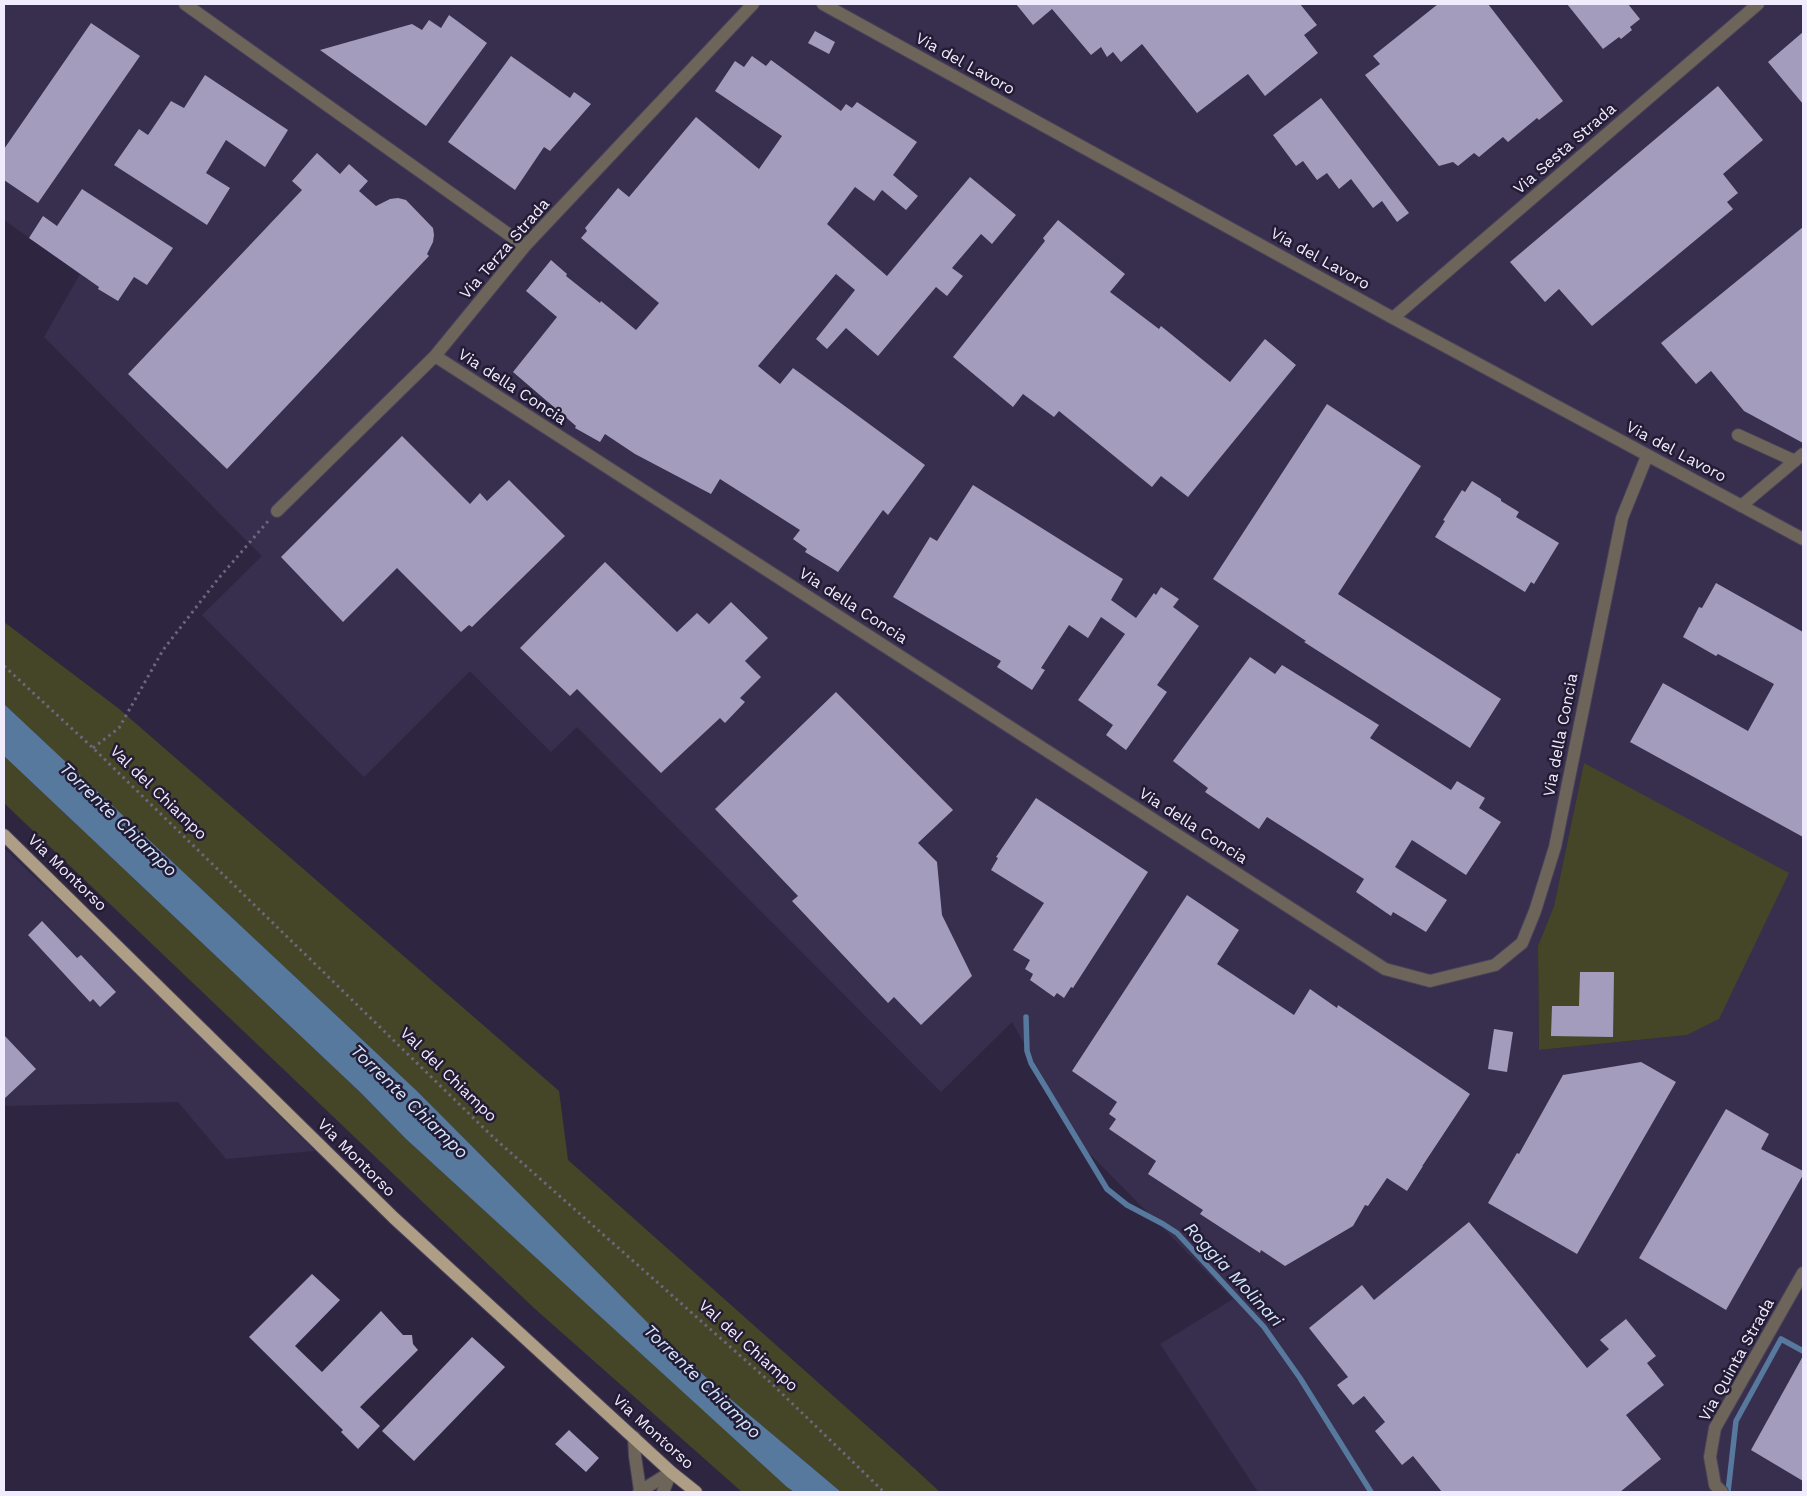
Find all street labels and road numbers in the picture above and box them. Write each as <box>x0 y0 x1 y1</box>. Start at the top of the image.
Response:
street label: Via del Lavoro <box>912 29 1018 99</box>
street label: Via Sesta Strada <box>1510 99 1620 199</box>
street label: Via Terza Strada <box>456 195 554 303</box>
street label: Via del Lavoro <box>1267 224 1373 294</box>
street label: Via della Concia <box>454 345 570 429</box>
street label: Via del Lavoro <box>1623 417 1729 487</box>
street label: Via della Concia <box>795 564 911 648</box>
street label: Via della Concia <box>1540 672 1582 798</box>
street label: Val del Chiampo <box>105 742 211 844</box>
street label: Via della Concia <box>1135 784 1251 868</box>
street label: Via Montorso <box>23 830 111 916</box>
street label: Val del Chiampo <box>395 1024 501 1126</box>
street label: Via Montorso <box>313 1115 399 1201</box>
street label: Via Quinta Strada <box>1695 1295 1779 1425</box>
street label: Val del Chiampo <box>694 1296 802 1396</box>
street label: Via Montorso <box>608 1391 698 1473</box>

